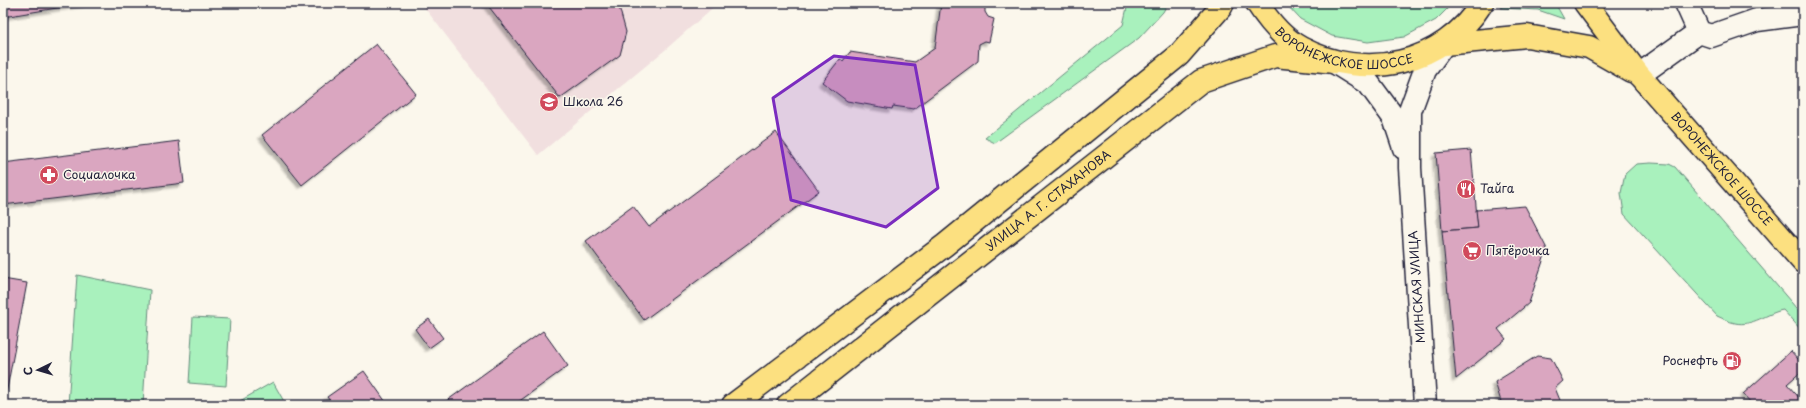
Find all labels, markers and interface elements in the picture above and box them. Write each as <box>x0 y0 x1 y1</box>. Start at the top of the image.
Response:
street label: ВОРОНЕЖСКОЕ ШОССЕ <box>1271 22 1415 73</box>
school or university icon: Школа 26 <box>538 91 560 113</box>
place label: Школа 26 <box>563 92 623 110</box>
street label: ВОРОНЕЖСКОЕ ШОССЕ <box>1667 107 1777 229</box>
street label: УЛИЦА А. Г. СТАХАНОВА <box>981 145 1114 255</box>
pharmacy icon: Социалочка <box>38 164 60 186</box>
place label: Социалочка <box>63 165 136 183</box>
restaurant icon: Тайга <box>1455 178 1477 200</box>
place label: Тайга <box>1480 179 1515 197</box>
street label: МИНСКАЯ УЛИЦА <box>1403 230 1429 344</box>
supermarket icon: Пятёрочка <box>1461 240 1483 262</box>
place label: Пятёрочка <box>1486 241 1550 259</box>
north arrow <box>18 350 58 390</box>
fuel station icon: Роснефть <box>1721 350 1743 372</box>
place label: Роснефть <box>1663 351 1719 369</box>
text: С <box>19 366 36 376</box>

